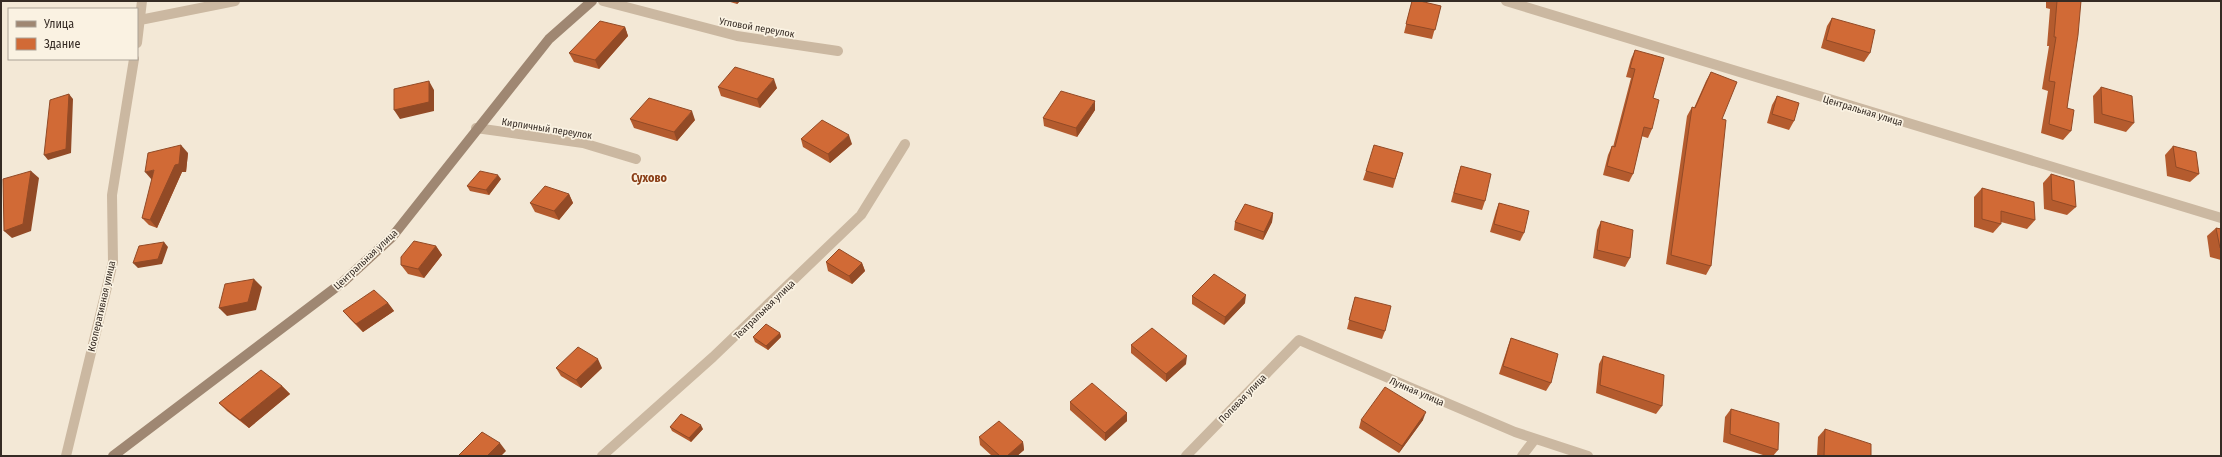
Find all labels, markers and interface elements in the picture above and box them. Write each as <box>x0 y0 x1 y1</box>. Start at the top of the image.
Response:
legend <box>8 8 138 60</box>
street label: Угловой переулок <box>717 15 796 41</box>
text: Улица <box>43 17 74 31</box>
text: Здание <box>44 37 80 51</box>
street label: Центральная улица <box>1821 93 1904 129</box>
street label: Кирпичный переулок <box>501 116 593 142</box>
district label: Сухово <box>631 171 667 185</box>
street label: Центральная улица <box>331 227 400 292</box>
street label: Кооперативная улица <box>86 260 118 353</box>
street label: Театральная улица <box>732 277 798 342</box>
street label: Полевая улица <box>1216 372 1269 426</box>
street label: Лунная улица <box>1387 375 1446 409</box>

